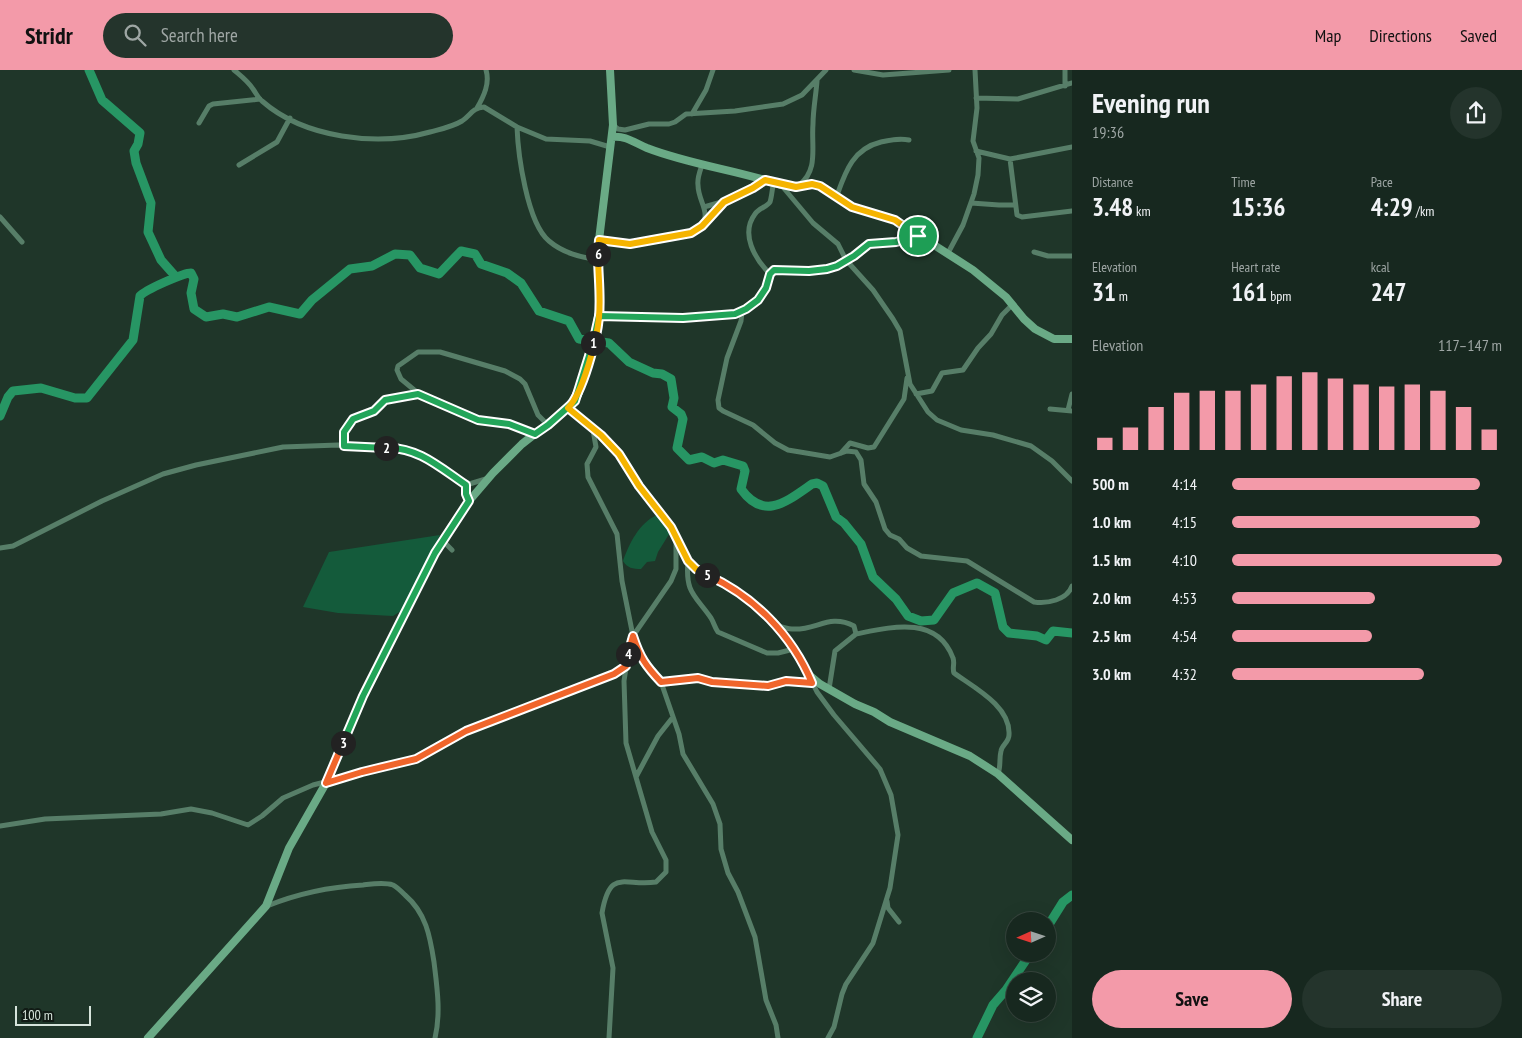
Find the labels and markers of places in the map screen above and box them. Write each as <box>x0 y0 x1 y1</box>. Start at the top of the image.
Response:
pin <box>897 215 939 257</box>
pin: 6 <box>586 242 610 266</box>
pin: 1 <box>580 330 606 356</box>
pin: 2 <box>374 436 398 460</box>
pin: 5 <box>694 562 720 588</box>
pin: 4 <box>616 642 640 666</box>
pin: 3 <box>330 730 356 756</box>

